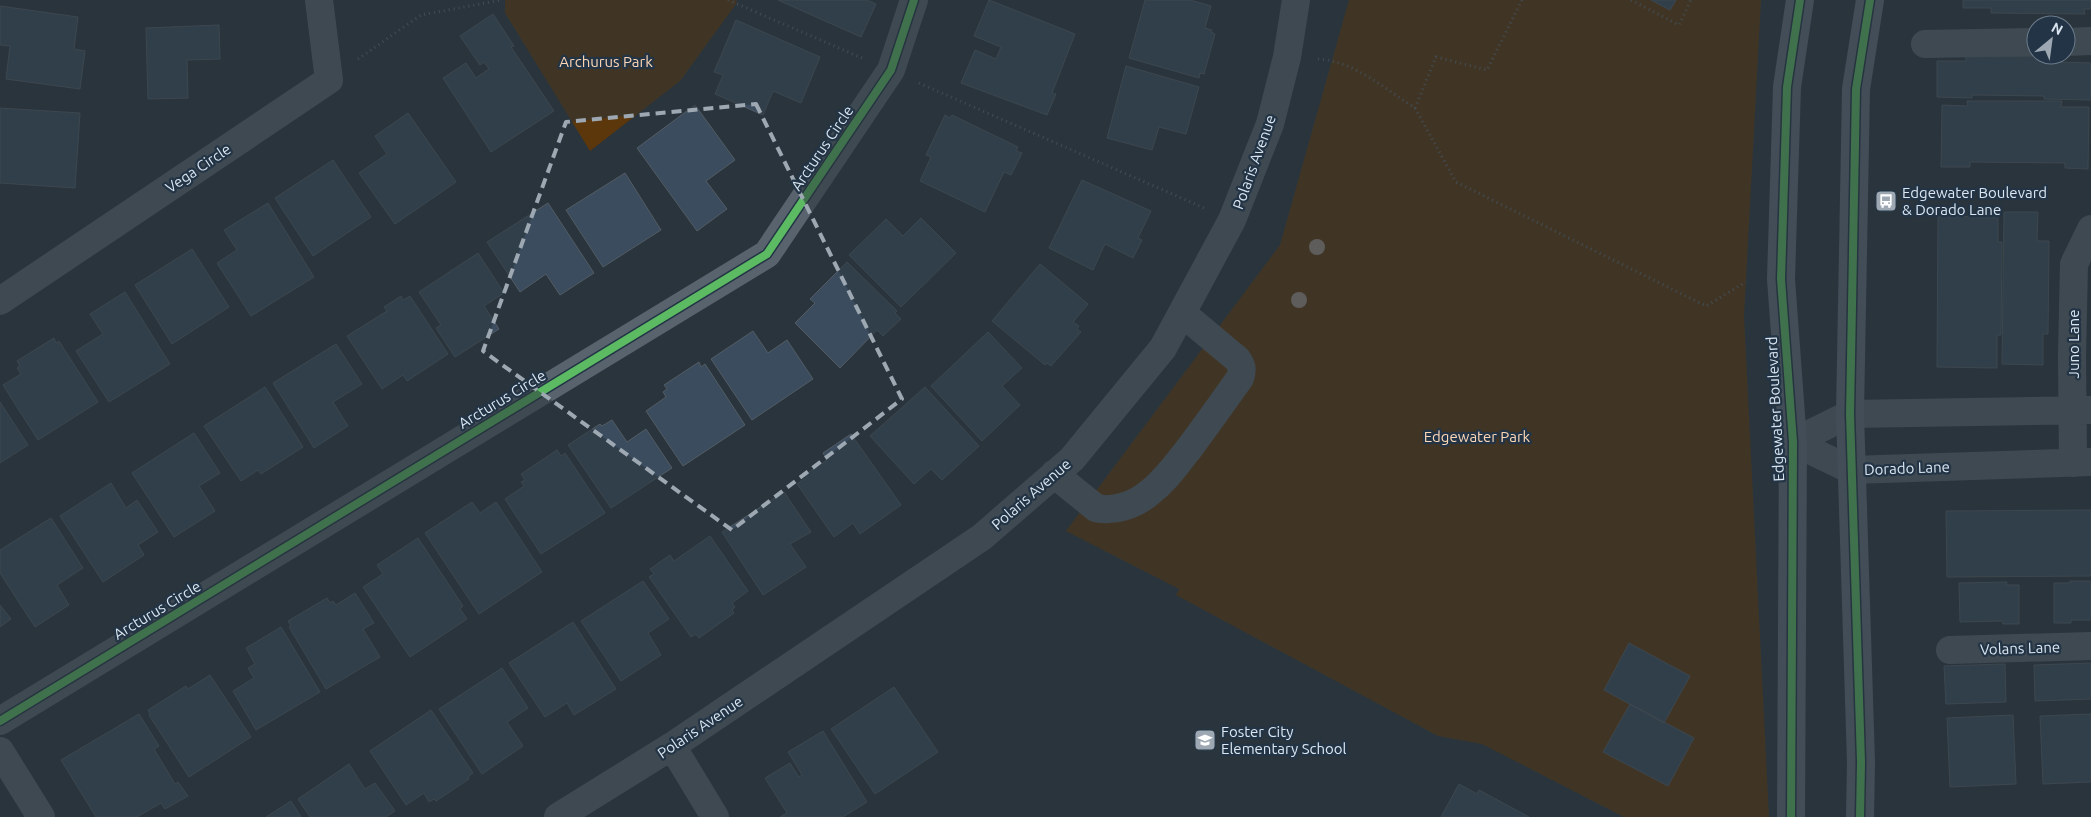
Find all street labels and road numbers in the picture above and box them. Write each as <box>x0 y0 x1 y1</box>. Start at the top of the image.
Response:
street label: Arcturus Circle <box>787 102 857 194</box>
street label: Polaris Avenue <box>1229 113 1279 211</box>
street label: Vega Circle <box>162 140 234 196</box>
street label: Juno Lane <box>2065 310 2082 378</box>
street label: Edgewater Boulevard <box>1763 336 1787 482</box>
street label: Arcturus Circle <box>455 366 549 432</box>
street label: Polaris Avenue <box>988 455 1074 533</box>
street label: Dorado Lane <box>1864 458 1950 478</box>
street label: Arcturus Circle <box>110 577 204 643</box>
street label: Volans Lane <box>1980 638 2060 658</box>
street label: Polaris Avenue <box>654 692 746 762</box>

